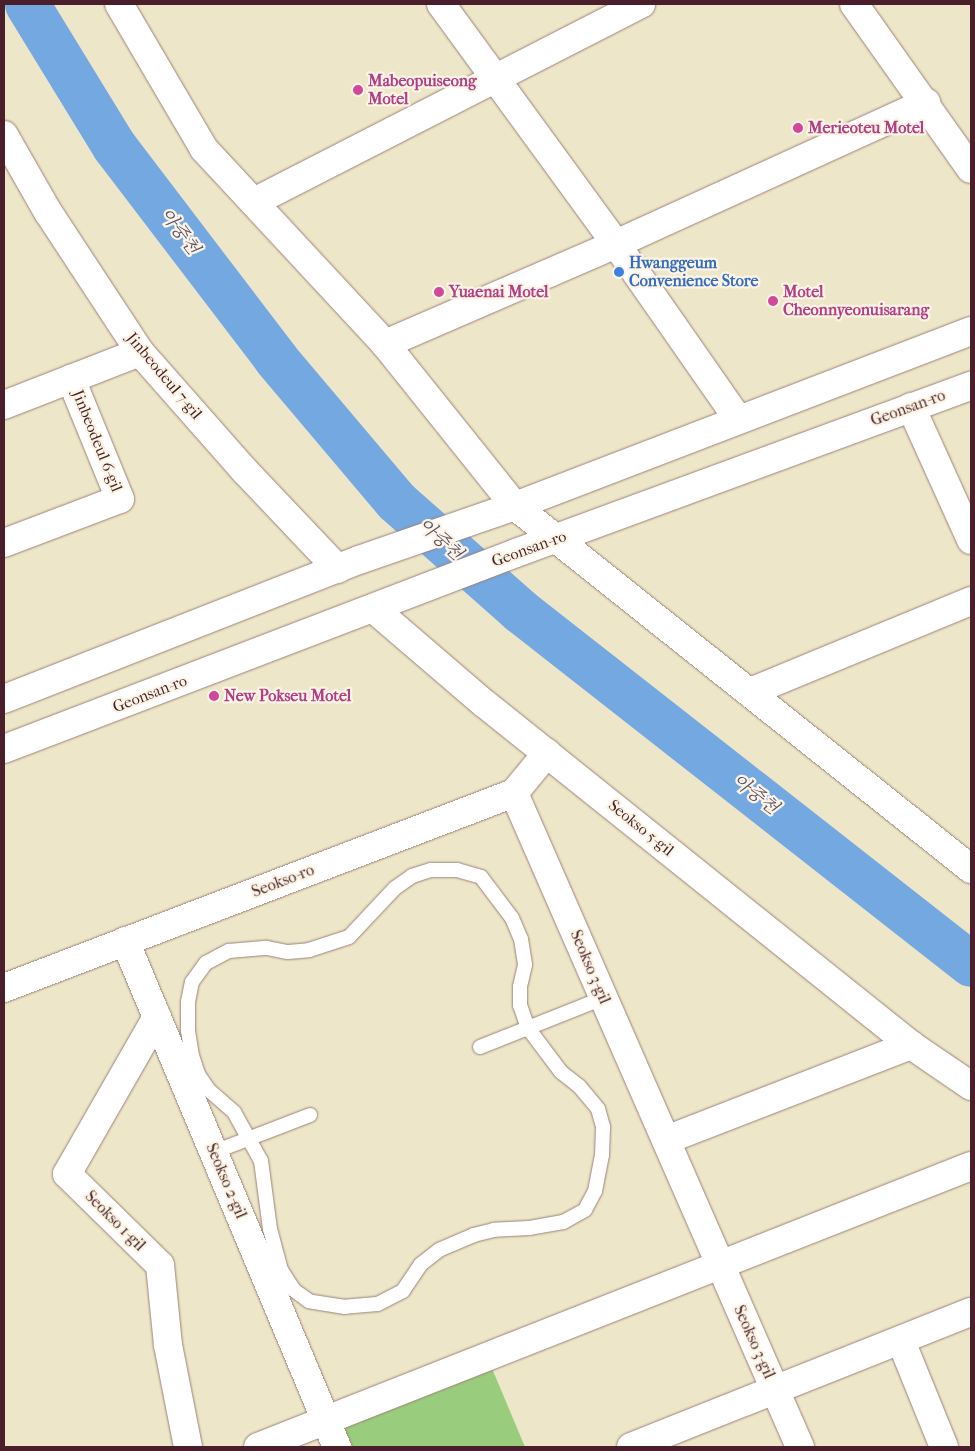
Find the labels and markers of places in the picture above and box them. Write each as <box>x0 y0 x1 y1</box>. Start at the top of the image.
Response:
place label: Mabeopuiseong Motel <box>368 71 476 109</box>
marker: Mabeopuiseong Motel <box>352 84 364 96</box>
place label: Merieoteu Motel <box>808 118 924 138</box>
marker: Merieoteu Motel <box>792 122 804 134</box>
place label: Hwanggeum Convenience Store <box>629 253 758 291</box>
marker: Hwanggeum Convenience Store <box>613 266 625 278</box>
place label: Yuaenai Motel <box>449 282 548 302</box>
place label: Motel Cheonnyeonuisarang <box>783 282 929 320</box>
marker: Yuaenai Motel <box>433 286 445 298</box>
marker: Motel Cheonnyeonuisarang <box>767 295 779 307</box>
place label: New Pokseu Motel <box>224 686 351 706</box>
marker: New Pokseu Motel <box>208 690 220 702</box>

